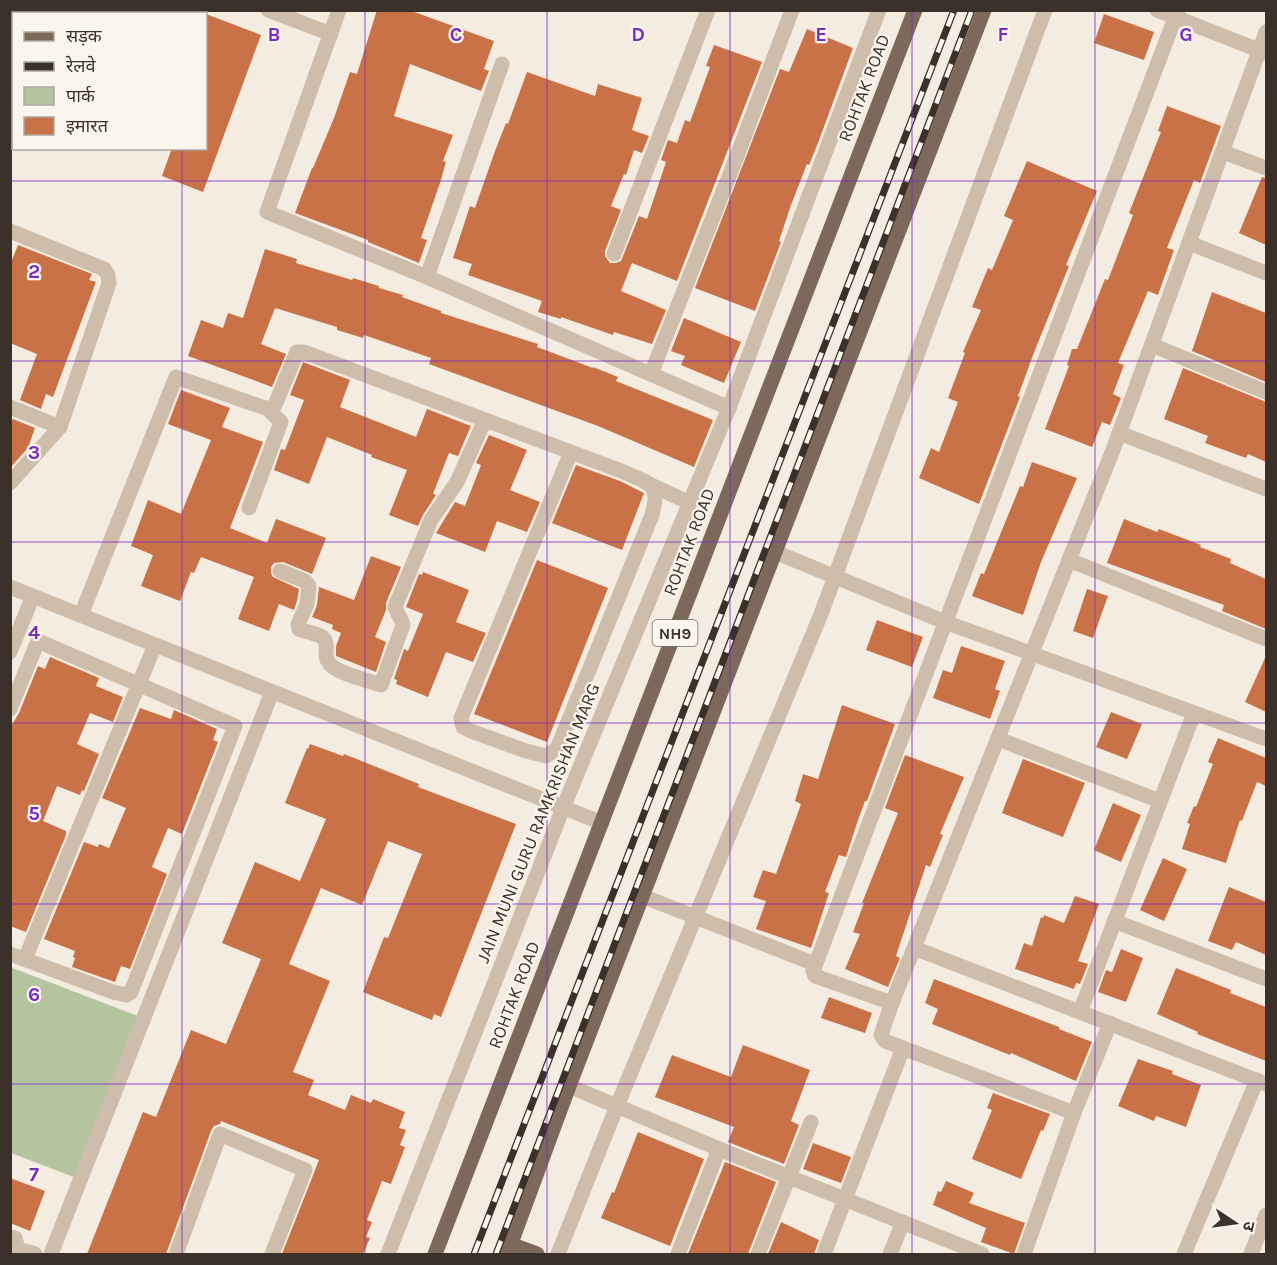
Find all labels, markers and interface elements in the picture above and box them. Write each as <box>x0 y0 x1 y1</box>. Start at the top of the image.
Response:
legend <box>12 12 207 150</box>
text: B <box>268 23 280 46</box>
text: C <box>450 23 462 46</box>
text: D <box>631 23 645 46</box>
text: E <box>815 23 827 46</box>
text: F <box>998 23 1009 46</box>
text: G <box>1179 23 1193 46</box>
text: सड़क <box>66 25 103 47</box>
street label: ROHTAK ROAD <box>833 31 895 145</box>
text: रेलवे <box>65 55 97 77</box>
text: पार्क <box>66 85 96 107</box>
text: इमारत <box>66 115 109 137</box>
text: 2 <box>28 260 40 283</box>
text: 3 <box>28 441 40 464</box>
street label: ROHTAK ROAD <box>658 485 720 599</box>
road number: NH9 <box>652 620 698 646</box>
text: 4 <box>28 621 40 644</box>
street label: JAIN MUNI GURU RAMKRISHAN MARG <box>472 680 604 966</box>
text: 5 <box>28 802 40 825</box>
street label: ROHTAK ROAD <box>483 938 545 1052</box>
text: 6 <box>28 983 40 1006</box>
text: 7 <box>29 1163 39 1186</box>
north arrow <box>1205 1193 1265 1253</box>
text: उ <box>1239 1220 1259 1234</box>

